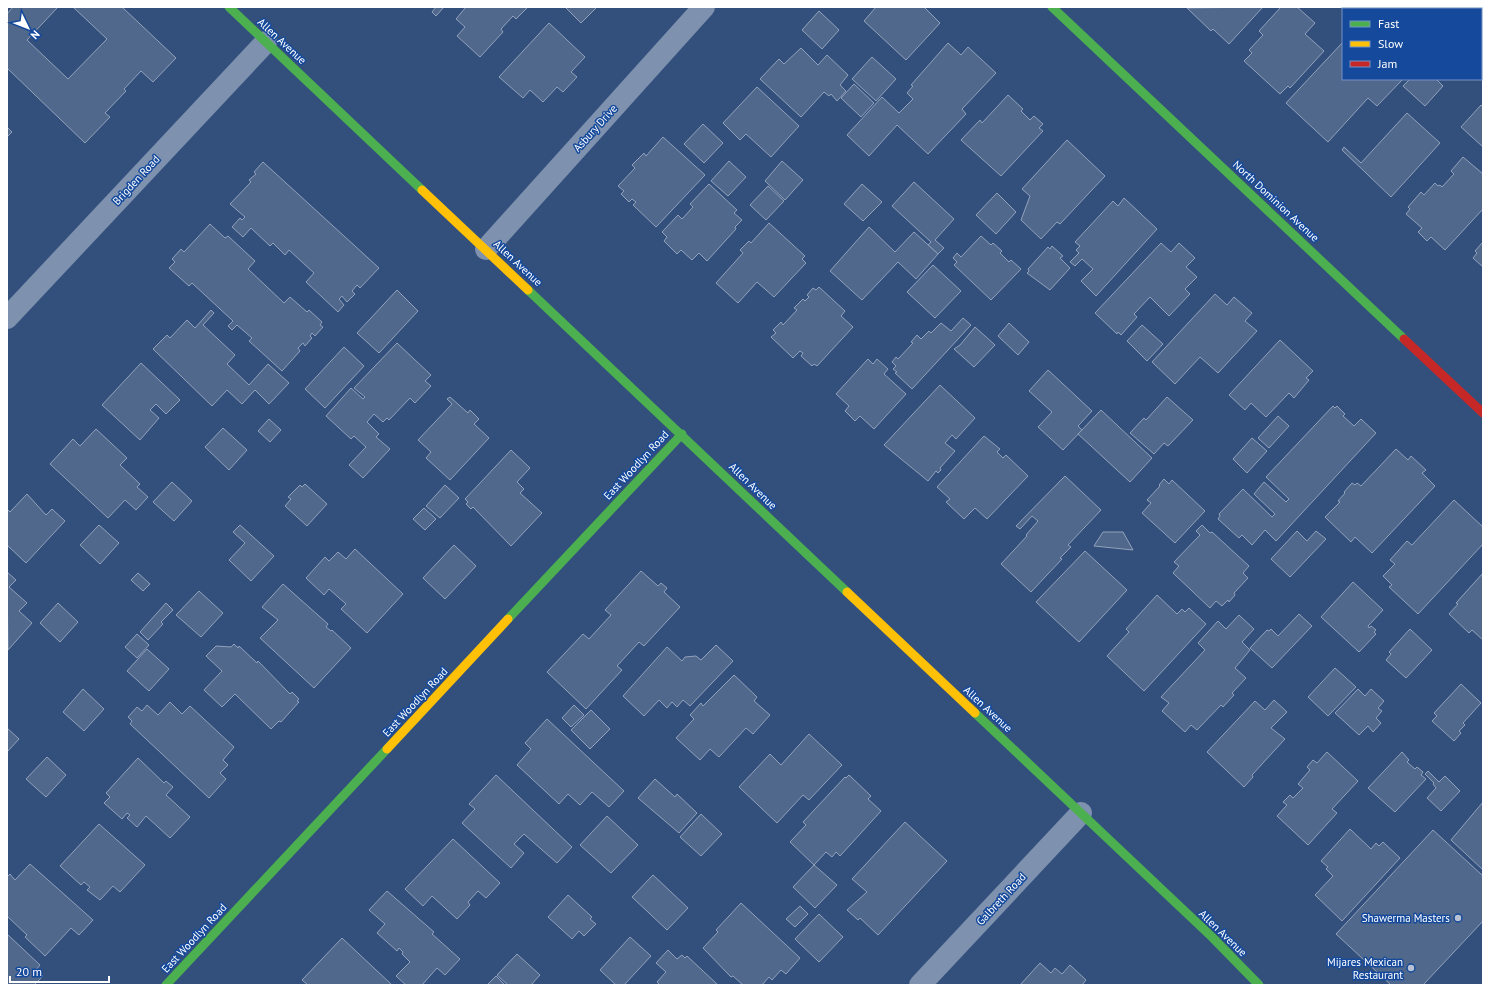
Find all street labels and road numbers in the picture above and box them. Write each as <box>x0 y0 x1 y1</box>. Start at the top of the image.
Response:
street label: Allen Avenue <box>255 15 310 67</box>
street label: Asbury Drive <box>570 101 620 155</box>
street label: Brigden Road <box>109 152 163 208</box>
street label: North Dominion Avenue <box>1230 157 1322 245</box>
street label: Allen Avenue <box>491 237 546 289</box>
street label: East Woodlyn Road <box>600 427 672 502</box>
street label: Allen Avenue <box>726 460 780 513</box>
street label: East Woodlyn Road <box>379 664 451 739</box>
street label: Allen Avenue <box>961 683 1016 735</box>
street label: Galbreth Road <box>973 870 1029 928</box>
street label: East Woodlyn Road <box>158 900 230 975</box>
street label: Allen Avenue <box>1196 907 1250 960</box>

